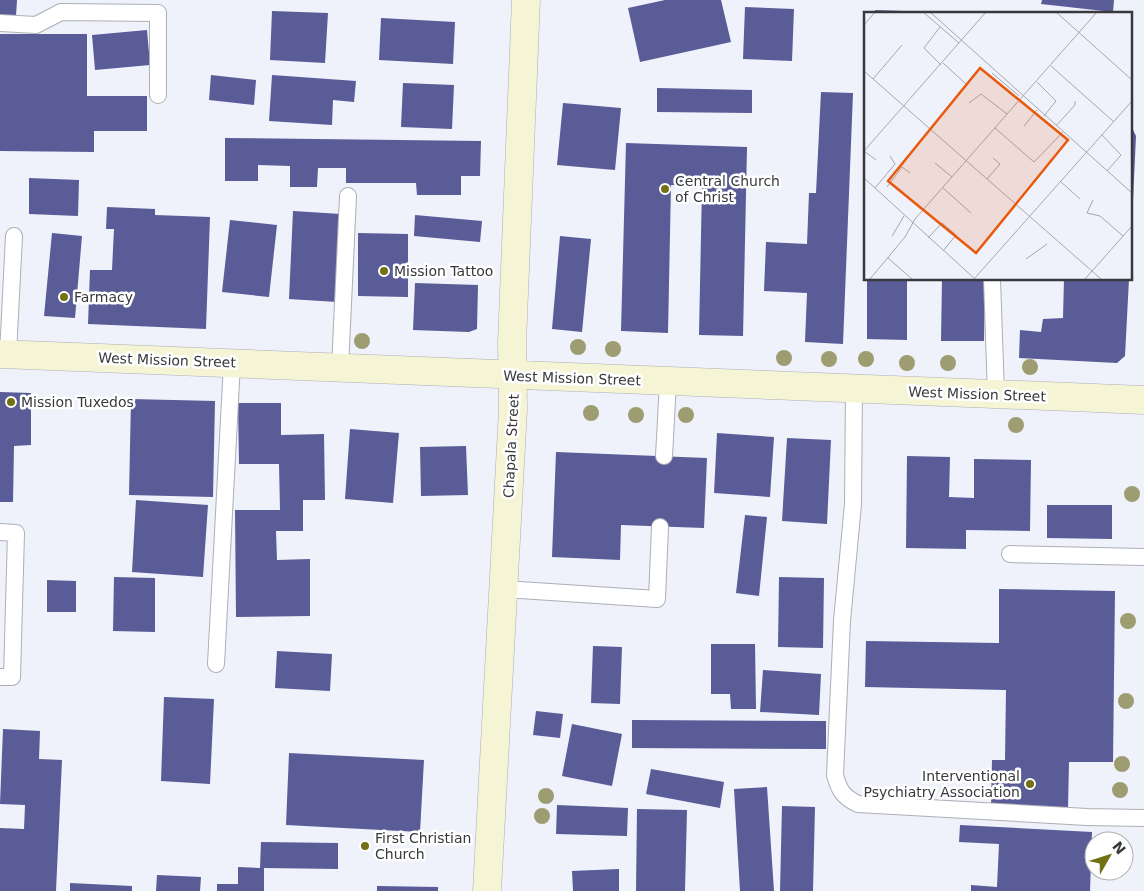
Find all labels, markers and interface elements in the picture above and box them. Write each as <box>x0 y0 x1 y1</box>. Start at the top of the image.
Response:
inset map <box>864 12 1132 280</box>
place label: Central Church of Christ <box>675 173 780 205</box>
marker: Central Church of Christ <box>659 183 671 195</box>
place label: Mission Tattoo <box>394 263 493 279</box>
marker: Mission Tattoo <box>378 265 390 277</box>
place label: Farmacy <box>74 289 133 305</box>
marker: Farmacy <box>58 291 70 303</box>
street label: West Mission Street <box>98 350 237 370</box>
street label: West Mission Street <box>503 368 642 388</box>
street label: West Mission Street <box>908 384 1047 404</box>
street label: Chapala Street <box>500 393 522 498</box>
place label: Mission Tuxedos <box>21 394 134 410</box>
marker: Mission Tuxedos <box>5 396 17 408</box>
place label: Interventional Psychiatry Association <box>863 768 1020 800</box>
marker: Interventional Psychiatry Association <box>1024 778 1036 790</box>
place label: First Christian Church <box>375 830 471 862</box>
north arrow <box>1084 831 1134 881</box>
text: N <box>1109 838 1129 857</box>
marker: First Christian Church <box>359 840 371 852</box>

